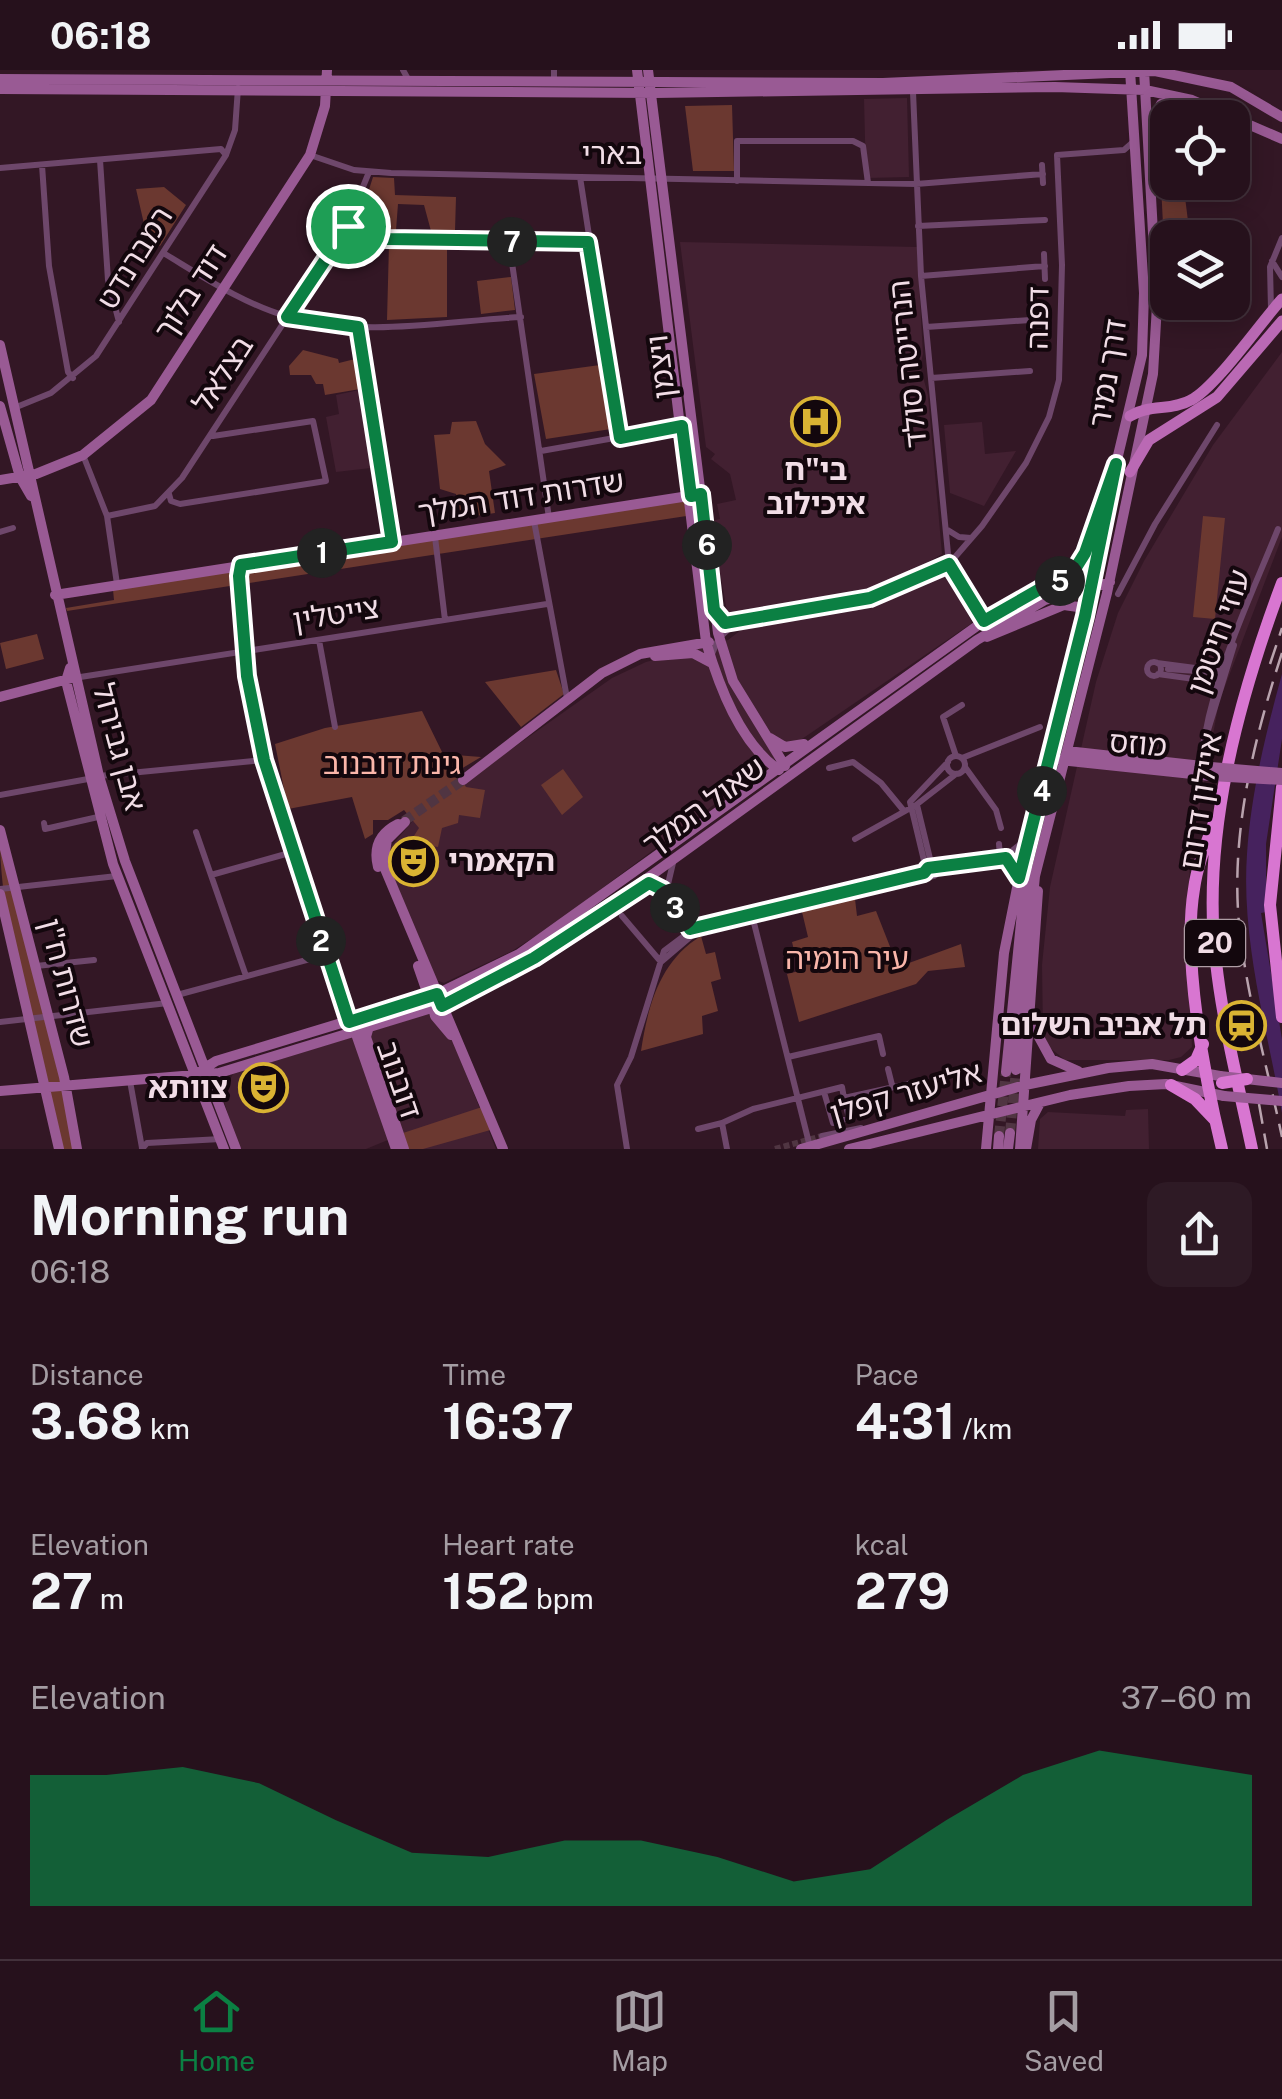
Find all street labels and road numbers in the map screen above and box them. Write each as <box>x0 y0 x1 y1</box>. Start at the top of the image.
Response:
street label: בארי <box>582 135 642 171</box>
street label: רמברנדט <box>89 200 179 315</box>
street label: דוד בלוך <box>146 237 234 346</box>
street label: הנרייטה סולד <box>880 278 934 450</box>
street label: דפנה <box>1018 286 1056 350</box>
street label: דרך נמיר <box>1081 316 1133 430</box>
street label: בצלאל <box>184 328 260 418</box>
street label: ויצמן <box>638 333 682 401</box>
street label: שדרות דוד המלך <box>415 462 626 530</box>
street label: עוזי חיטמן <box>1179 564 1257 699</box>
street label: צייטלין <box>290 588 382 638</box>
street label: אבן גבירול <box>86 679 154 814</box>
street label: מוזס <box>1108 723 1169 763</box>
street label: איילון דרום <box>1171 730 1229 872</box>
street label: שאול המלך <box>635 749 772 862</box>
street label: שדרות ח"ן <box>32 914 101 1051</box>
road number: 20 <box>1185 920 1245 966</box>
street label: דובנוב <box>370 1036 430 1123</box>
street label: אליעזר קפלן <box>826 1053 986 1131</box>

